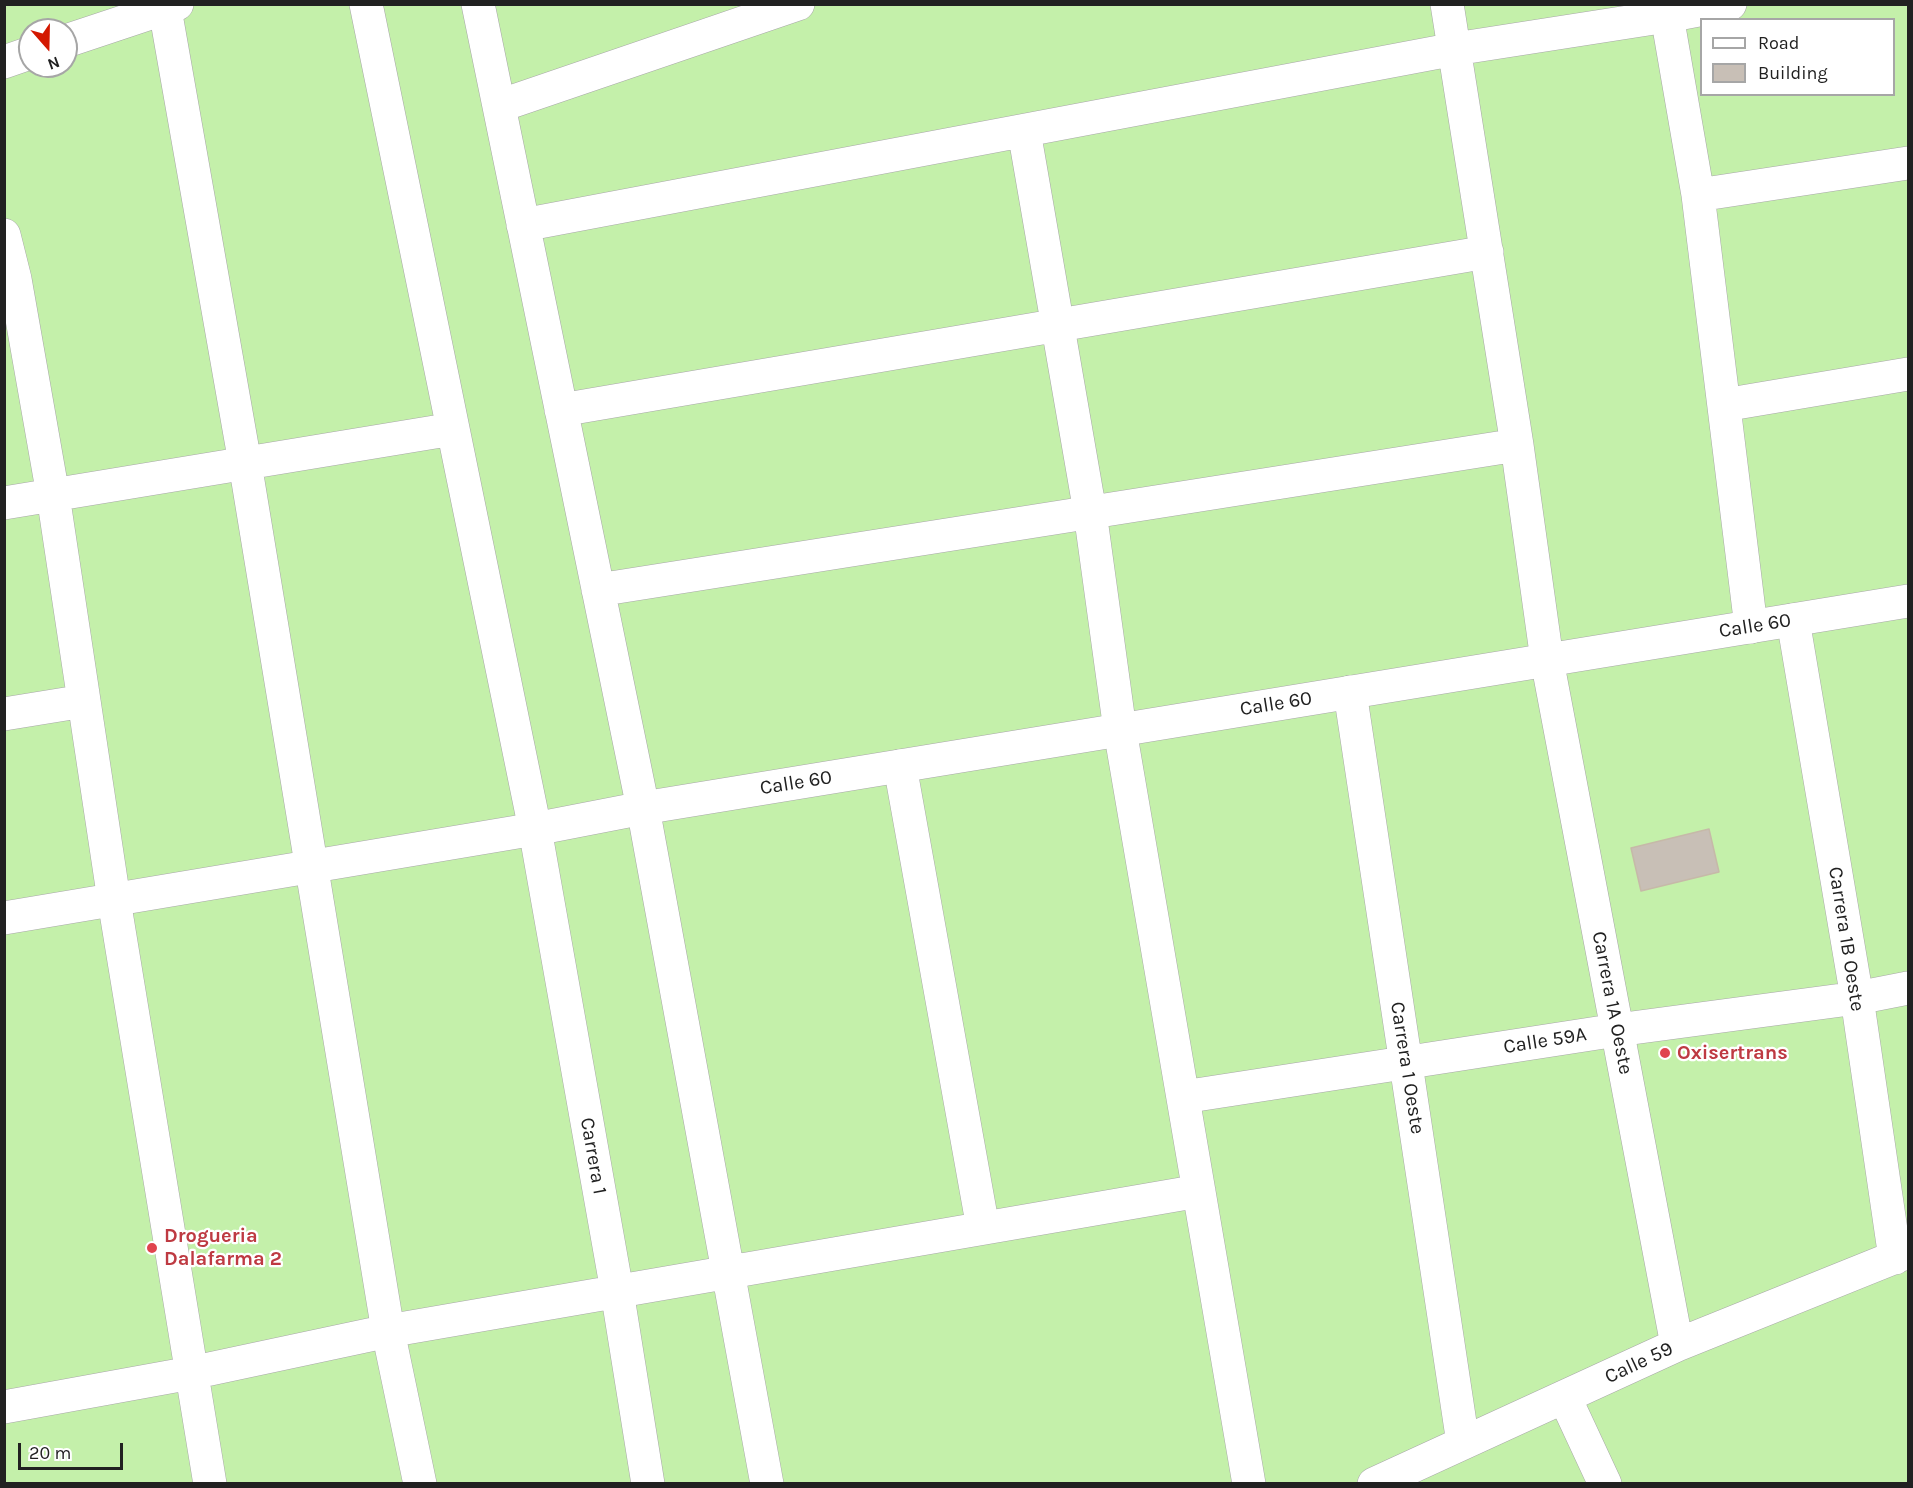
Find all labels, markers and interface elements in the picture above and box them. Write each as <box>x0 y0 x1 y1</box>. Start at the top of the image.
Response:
north arrow <box>18 18 78 78</box>
legend <box>1700 18 1895 96</box>
text: Road <box>1758 32 1799 54</box>
text: N <box>45 53 62 74</box>
text: Building <box>1758 62 1828 84</box>
street label: Calle 60 <box>1717 608 1793 644</box>
street label: Calle 60 <box>1238 686 1314 722</box>
street label: Calle 60 <box>758 765 834 801</box>
street label: Carrera 1B Oeste <box>1823 865 1869 1013</box>
street label: Carrera 1A Oeste <box>1586 929 1638 1077</box>
street label: Carrera 1 Oeste <box>1385 1000 1429 1136</box>
street label: Calle 59A <box>1502 1023 1588 1059</box>
place label: Oxisertrans <box>1677 1041 1788 1065</box>
marker: Oxisertrans <box>1658 1046 1672 1060</box>
street label: Carrera 1 <box>574 1116 612 1196</box>
place label: Drogueria Dalafarma 2 <box>164 1224 282 1271</box>
marker: Drogueria Dalafarma 2 <box>145 1241 159 1255</box>
street label: Calle 59 <box>1601 1337 1677 1389</box>
scale bar <box>21 1431 126 1469</box>
text: 20 m <box>29 1442 71 1464</box>

